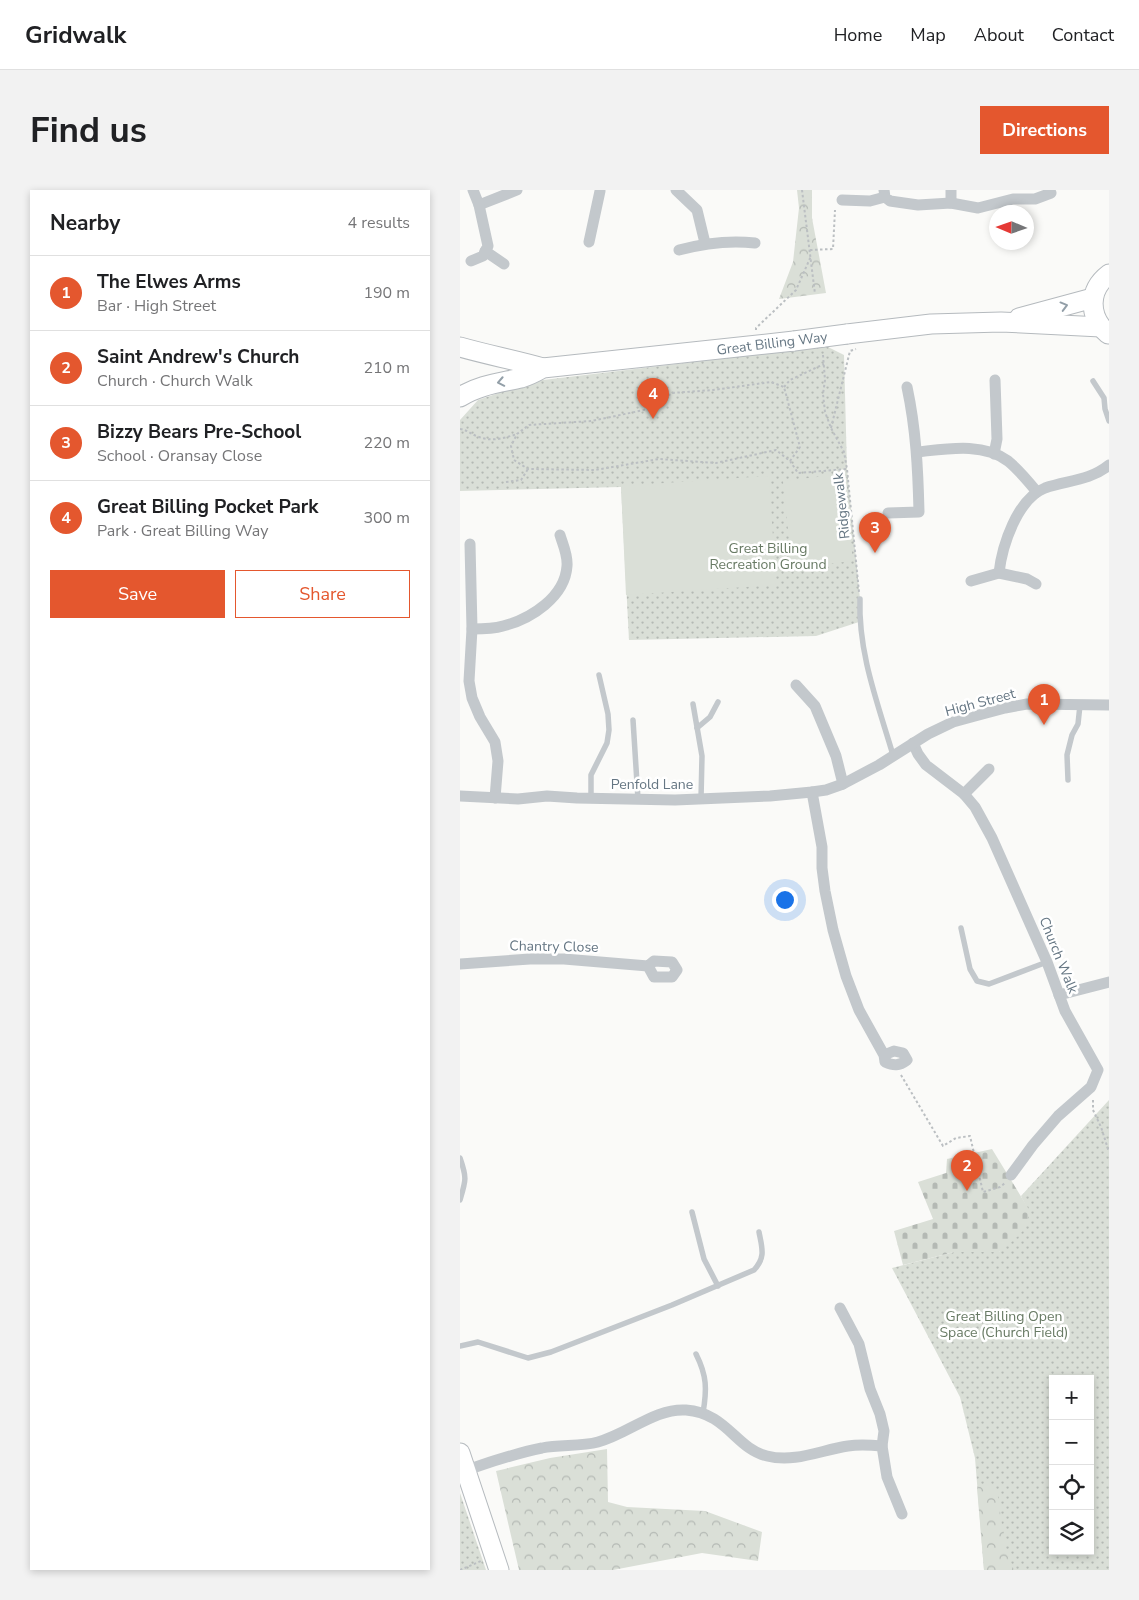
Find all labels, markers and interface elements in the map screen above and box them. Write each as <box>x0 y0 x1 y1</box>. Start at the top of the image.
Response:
text: Gridwalk <box>25 19 126 51</box>
text: Home <box>834 23 882 47</box>
text: Map <box>910 23 946 47</box>
text: About <box>974 23 1024 47</box>
text: Contact <box>1052 23 1114 47</box>
button: Directions <box>980 106 1109 154</box>
text: Find us <box>30 107 147 154</box>
north arrow <box>989 205 1034 250</box>
text: Nearby <box>50 209 120 237</box>
text: 4 results <box>348 212 410 234</box>
text: The Elwes Arms <box>97 269 241 295</box>
text: 1 <box>61 282 71 304</box>
text: 190 m <box>363 282 410 304</box>
text: Bar · High Street <box>97 295 216 317</box>
one-way arrow <box>1059 301 1067 311</box>
street label: Great Billing Way <box>716 327 829 360</box>
text: Saint Andrew's Church <box>97 344 299 370</box>
text: 2 <box>61 357 71 379</box>
text: 210 m <box>363 357 410 379</box>
text: Church · Church Walk <box>97 370 253 392</box>
one-way arrow <box>497 376 506 386</box>
pin: 4 <box>637 378 669 419</box>
text: Bizzy Bears Pre-School <box>97 419 301 445</box>
text: 3 <box>61 432 71 454</box>
text: 220 m <box>363 432 410 454</box>
text: School · Oransay Close <box>97 445 262 467</box>
street label: Ridgewalk <box>828 471 854 540</box>
text: Great Billing Pocket Park <box>97 494 318 520</box>
text: 4 <box>61 507 71 529</box>
text: 300 m <box>363 507 410 529</box>
pin: 3 <box>859 512 891 553</box>
text: Park · Great Billing Way <box>97 520 268 542</box>
park label: Great Billing Recreation Ground <box>709 539 827 574</box>
button: Save <box>50 570 225 618</box>
button: Share <box>235 570 410 618</box>
street label: High Street <box>943 684 1017 721</box>
pin: 1 <box>1028 684 1060 725</box>
street label: Penfold Lane <box>611 775 693 794</box>
your location <box>772 887 798 913</box>
street label: Church Walk <box>1034 914 1083 997</box>
street label: Chantry Close <box>509 936 599 957</box>
pin: 2 <box>951 1150 983 1191</box>
park label: Great Billing Open Space (Church Field) <box>939 1307 1069 1342</box>
map controls <box>1049 1375 1094 1555</box>
button: + <box>1049 1375 1094 1420</box>
button: − <box>1049 1420 1094 1465</box>
button: locate <box>1049 1465 1094 1510</box>
button: layers <box>1049 1510 1094 1555</box>

